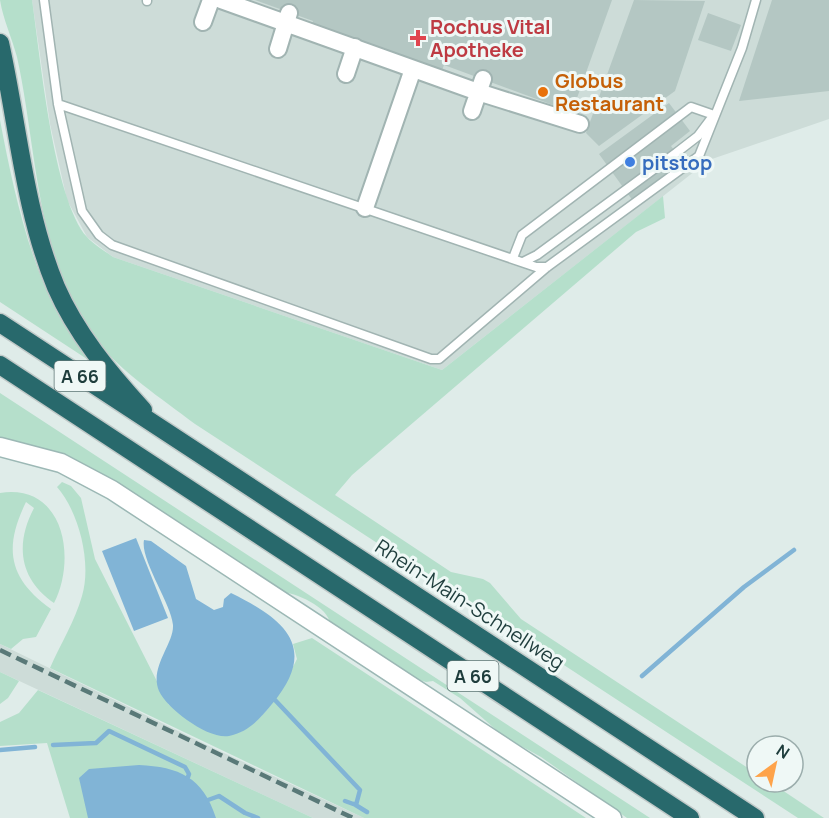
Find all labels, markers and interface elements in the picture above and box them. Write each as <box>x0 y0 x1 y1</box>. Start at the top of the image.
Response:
place label: Rochus Vital Apotheke <box>430 13 551 63</box>
marker: Rochus Vital Apotheke <box>411 31 425 45</box>
place label: Globus Restaurant <box>555 67 664 117</box>
marker: Globus Restaurant <box>536 85 550 99</box>
place label: pitstop <box>642 149 712 176</box>
marker: pitstop <box>623 155 637 169</box>
road number: A 66 <box>54 361 106 391</box>
street label: Rhein-Main-Schnellweg <box>370 533 570 675</box>
road number: A 66 <box>448 661 498 691</box>
north arrow <box>745 734 805 794</box>
text: N <box>772 739 794 764</box>

